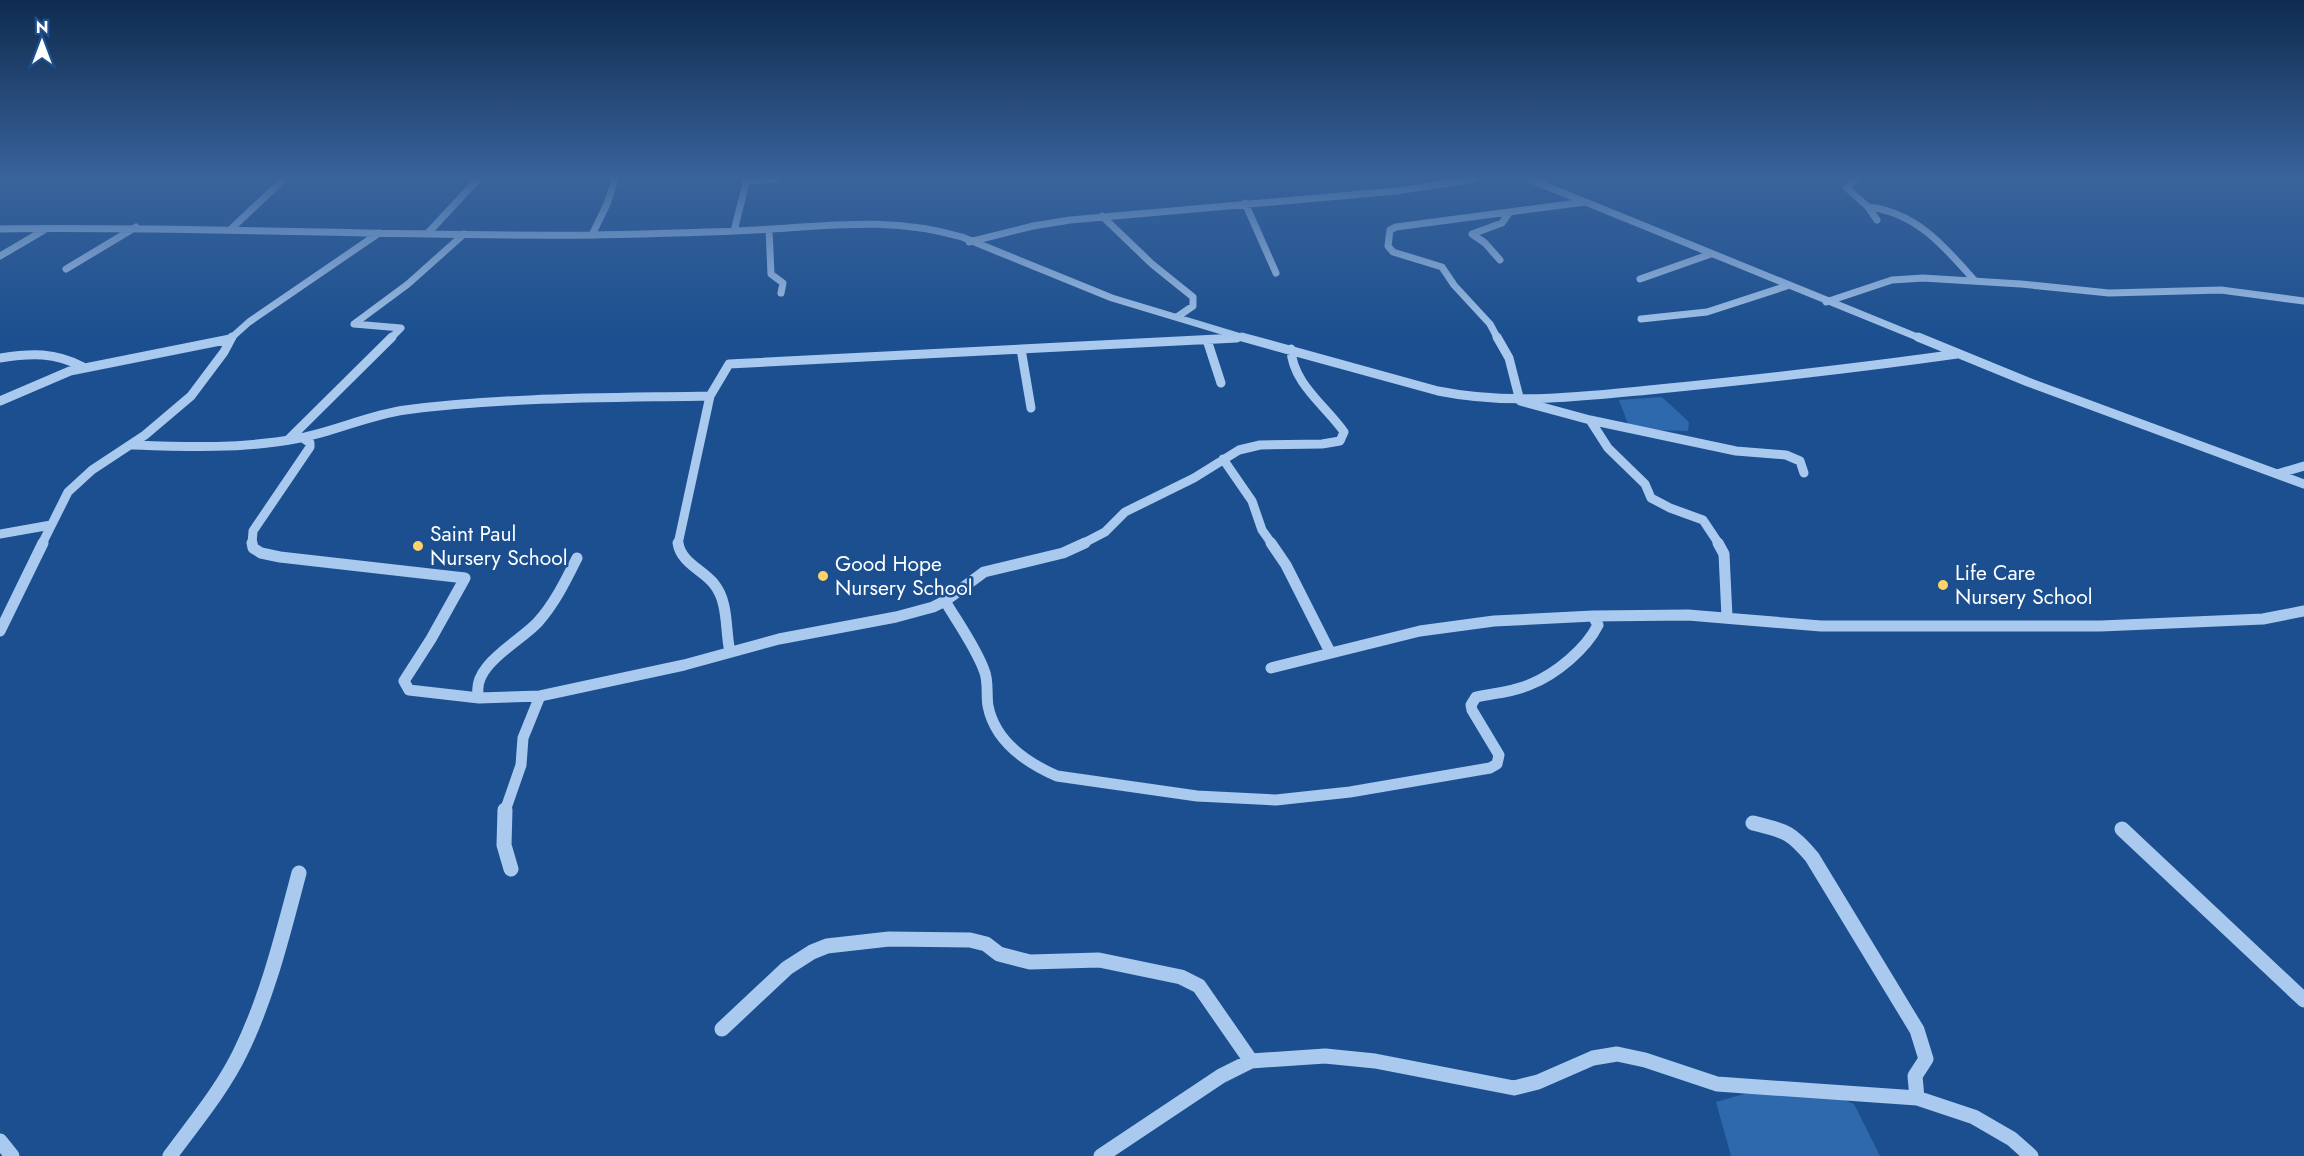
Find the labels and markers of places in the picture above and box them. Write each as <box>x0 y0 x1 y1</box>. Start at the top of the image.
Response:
place label: Saint Paul Nursery School <box>430 519 568 573</box>
marker: Saint Paul Nursery School <box>411 539 425 553</box>
place label: Good Hope Nursery School <box>835 549 973 603</box>
place label: Life Care Nursery School <box>1955 558 2093 612</box>
marker: Good Hope Nursery School <box>816 569 830 583</box>
marker: Life Care Nursery School <box>1936 578 1950 592</box>

